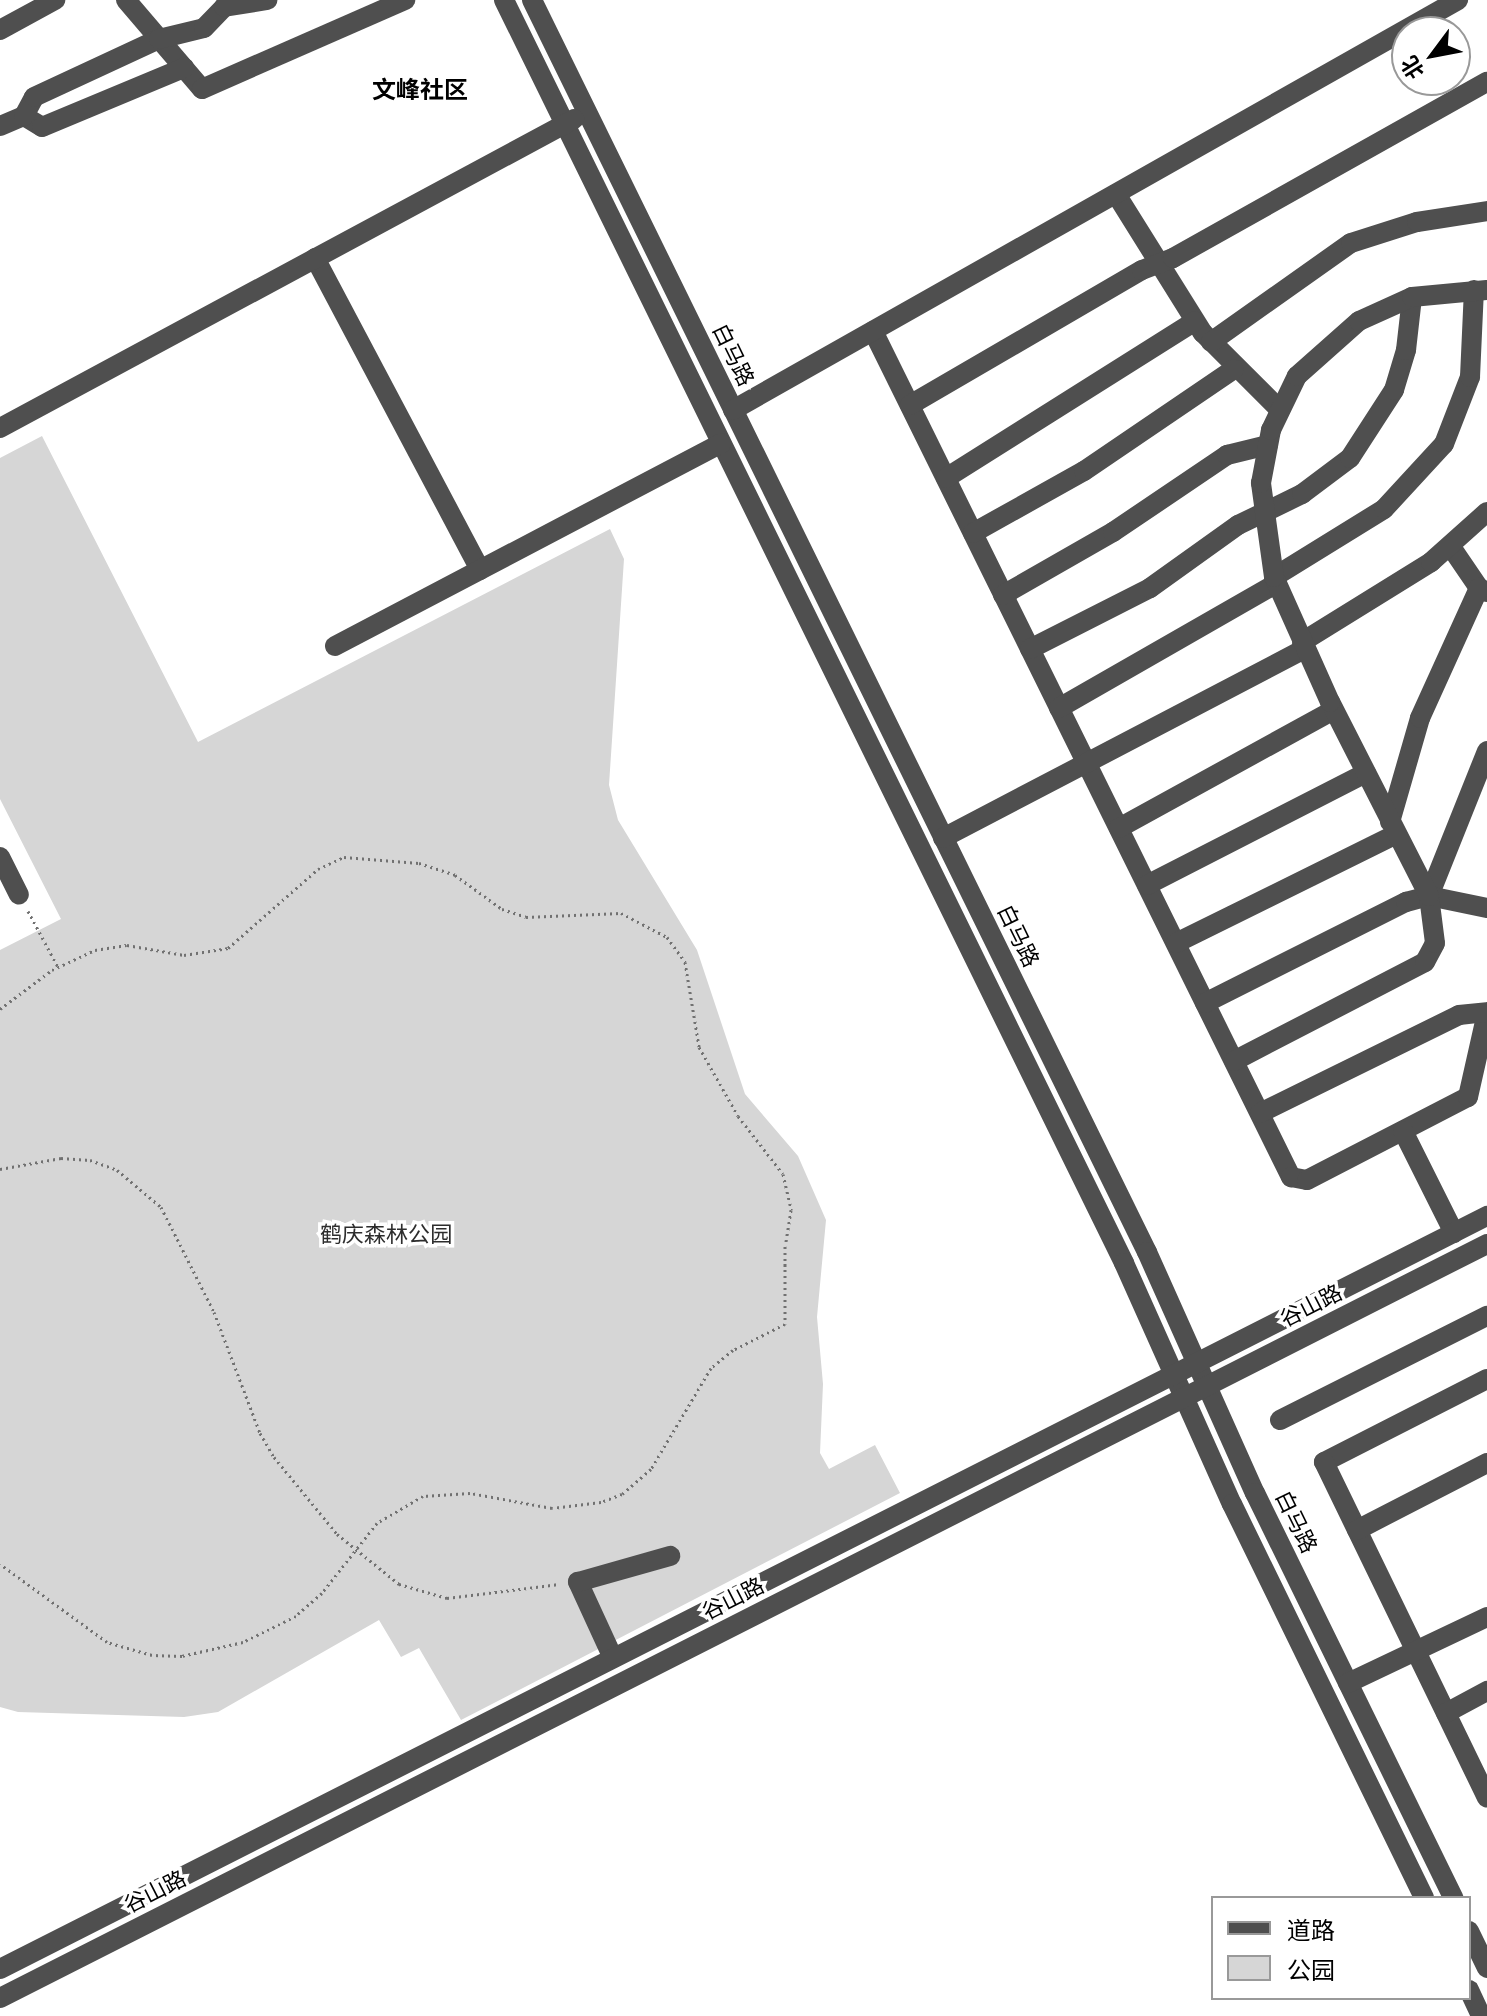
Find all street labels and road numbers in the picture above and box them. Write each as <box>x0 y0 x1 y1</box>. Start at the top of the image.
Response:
street label: 白马路 <box>707 320 759 390</box>
street label: 白马路 <box>992 901 1044 971</box>
street label: 谷山路 <box>1276 1279 1346 1333</box>
street label: 白马路 <box>1270 1487 1322 1557</box>
street label: 谷山路 <box>698 1572 768 1626</box>
street label: 谷山路 <box>120 1865 190 1919</box>

